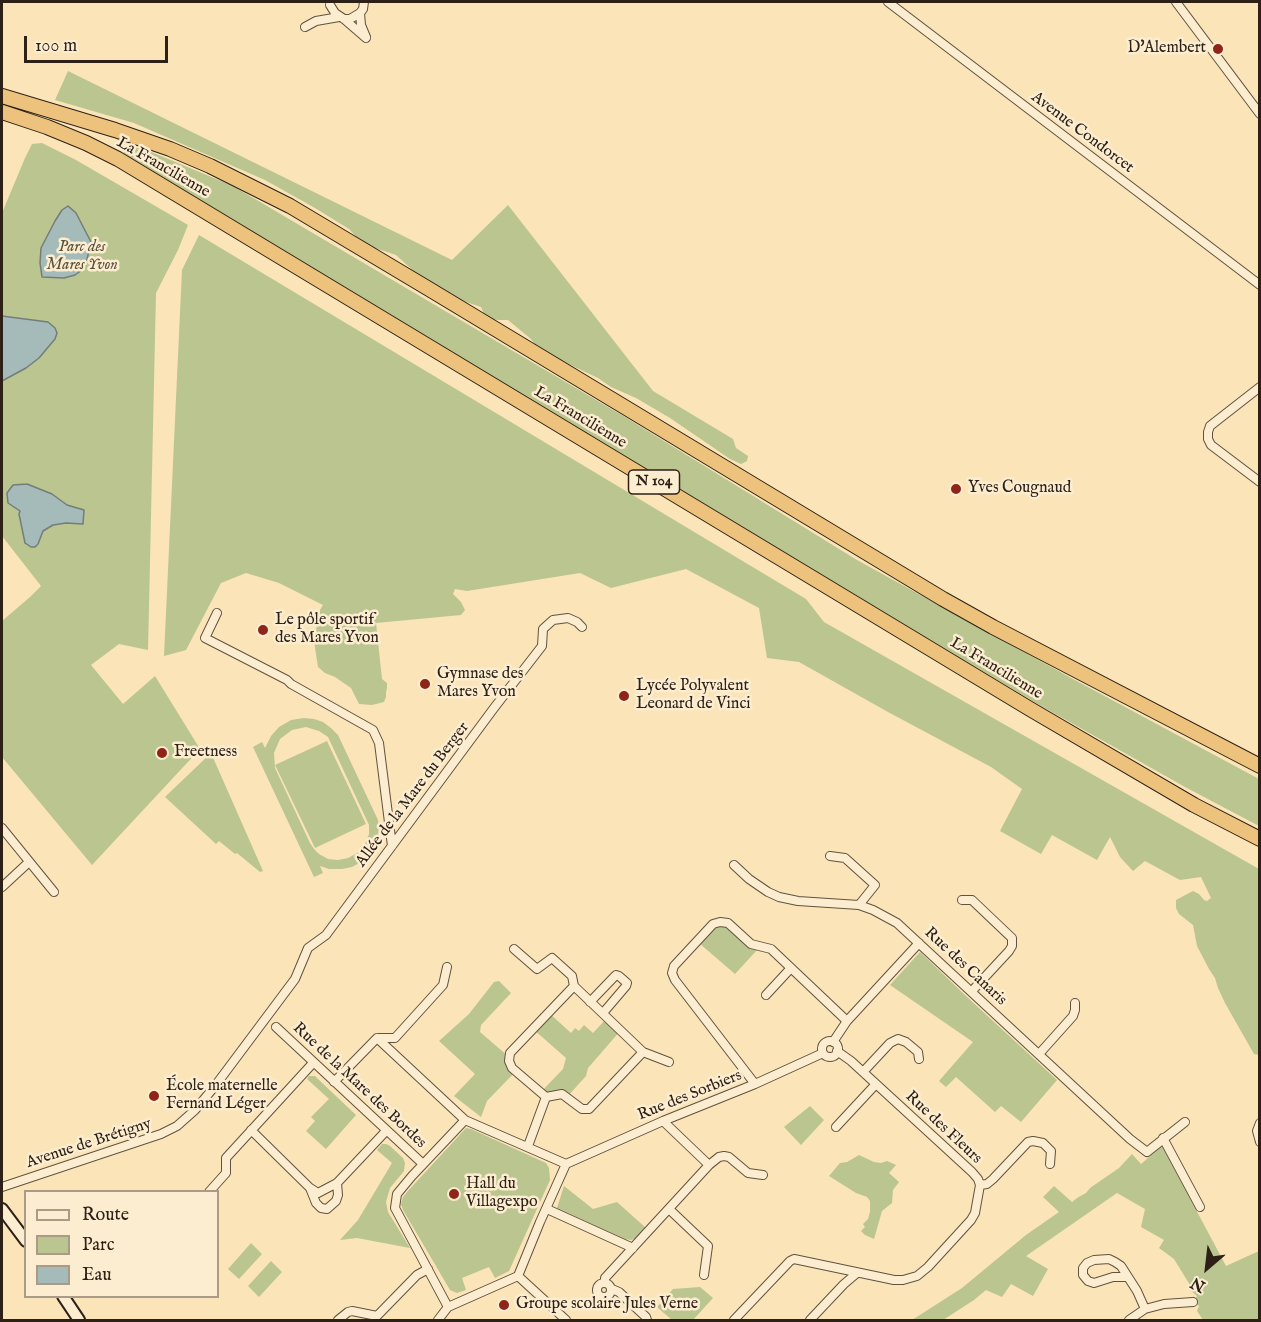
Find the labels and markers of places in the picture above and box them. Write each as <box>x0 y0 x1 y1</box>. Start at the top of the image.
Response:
place label: D'Alembert <box>1127 39 1206 59</box>
marker: D'Alembert <box>1211 42 1225 56</box>
place label: Yves Cougnaud <box>968 479 1071 499</box>
marker: Yves Cougnaud <box>949 482 963 496</box>
place label: Le pôle sportif des Mares Yvon <box>275 611 379 649</box>
marker: Le pôle sportif des Mares Yvon <box>256 623 270 637</box>
place label: Gymnase des Mares Yvon <box>437 665 523 703</box>
marker: Gymnase des Mares Yvon <box>418 677 432 691</box>
place label: Lycée Polyvalent Leonard de Vinci <box>636 677 751 715</box>
marker: Lycée Polyvalent Leonard de Vinci <box>617 689 631 703</box>
place label: Freetness <box>174 743 237 763</box>
marker: Freetness <box>155 746 169 760</box>
place label: École maternelle Fernand Léger <box>166 1077 278 1115</box>
marker: École maternelle Fernand Léger <box>147 1089 161 1103</box>
place label: Hall du Villagexpo <box>466 1175 538 1213</box>
marker: Hall du Villagexpo <box>447 1187 461 1201</box>
place label: Groupe scolaire Jules Verne <box>516 1295 698 1315</box>
marker: Groupe scolaire Jules Verne <box>497 1298 511 1312</box>

